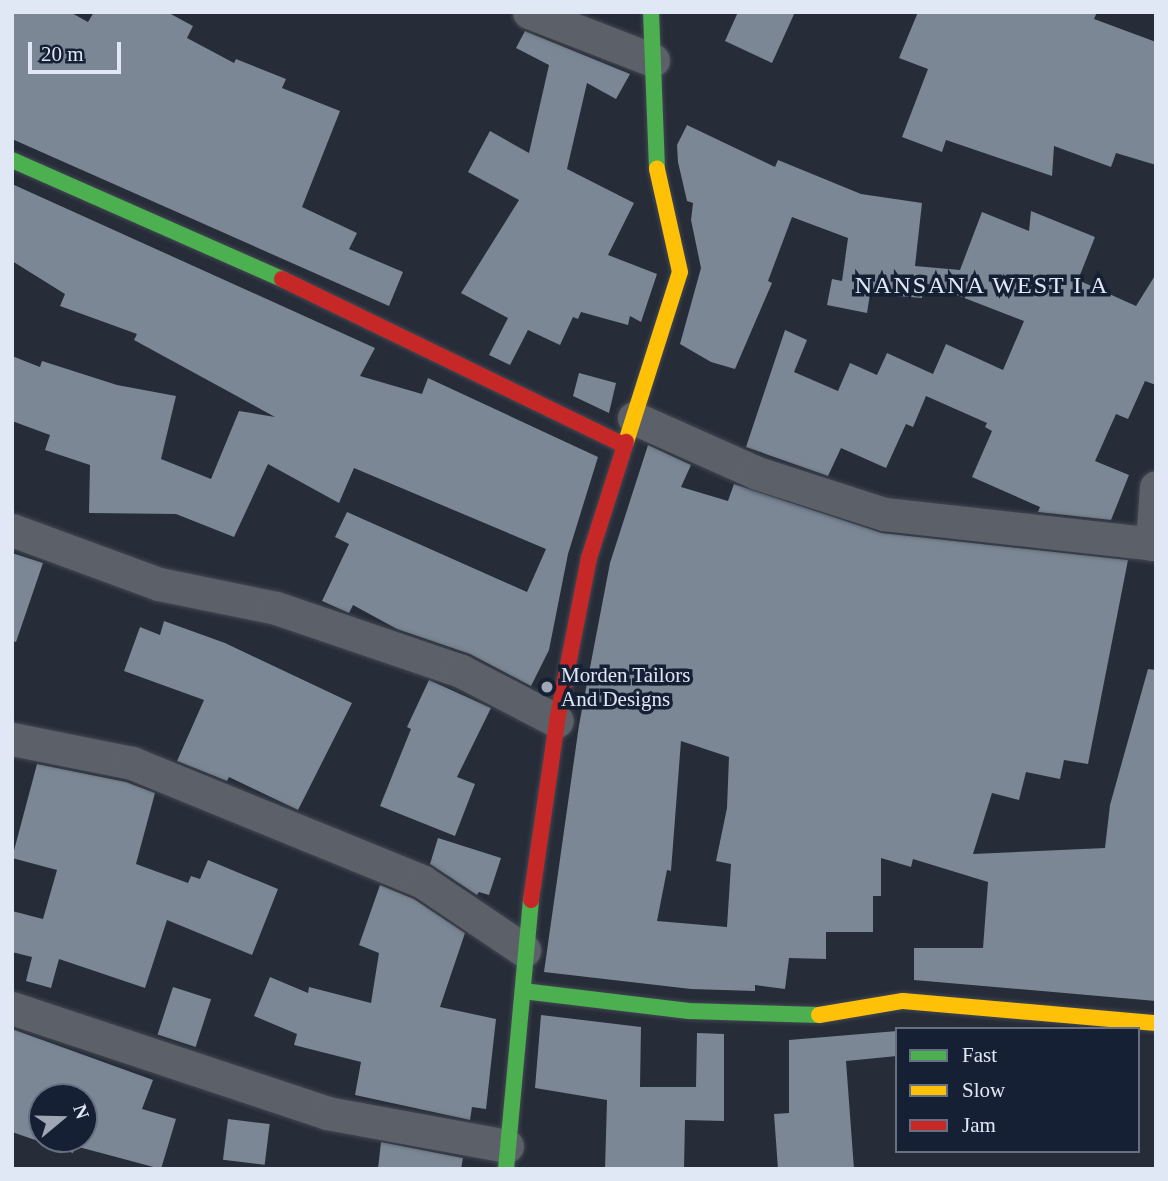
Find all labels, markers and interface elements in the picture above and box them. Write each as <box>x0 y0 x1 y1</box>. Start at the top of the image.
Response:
scale bar <box>32 28 124 72</box>
text: 20 m <box>41 42 84 66</box>
district label: NANSANA WEST I A <box>855 272 1109 300</box>
place label: Morden Tailors And Designs <box>561 662 691 712</box>
marker: Morden Tailors And Designs <box>539 679 555 695</box>
legend <box>895 1027 1140 1153</box>
text: Fast <box>962 1043 997 1067</box>
text: Slow <box>962 1078 1005 1102</box>
north arrow <box>28 1083 98 1153</box>
text: N <box>69 1102 94 1122</box>
text: Jam <box>962 1113 996 1137</box>

